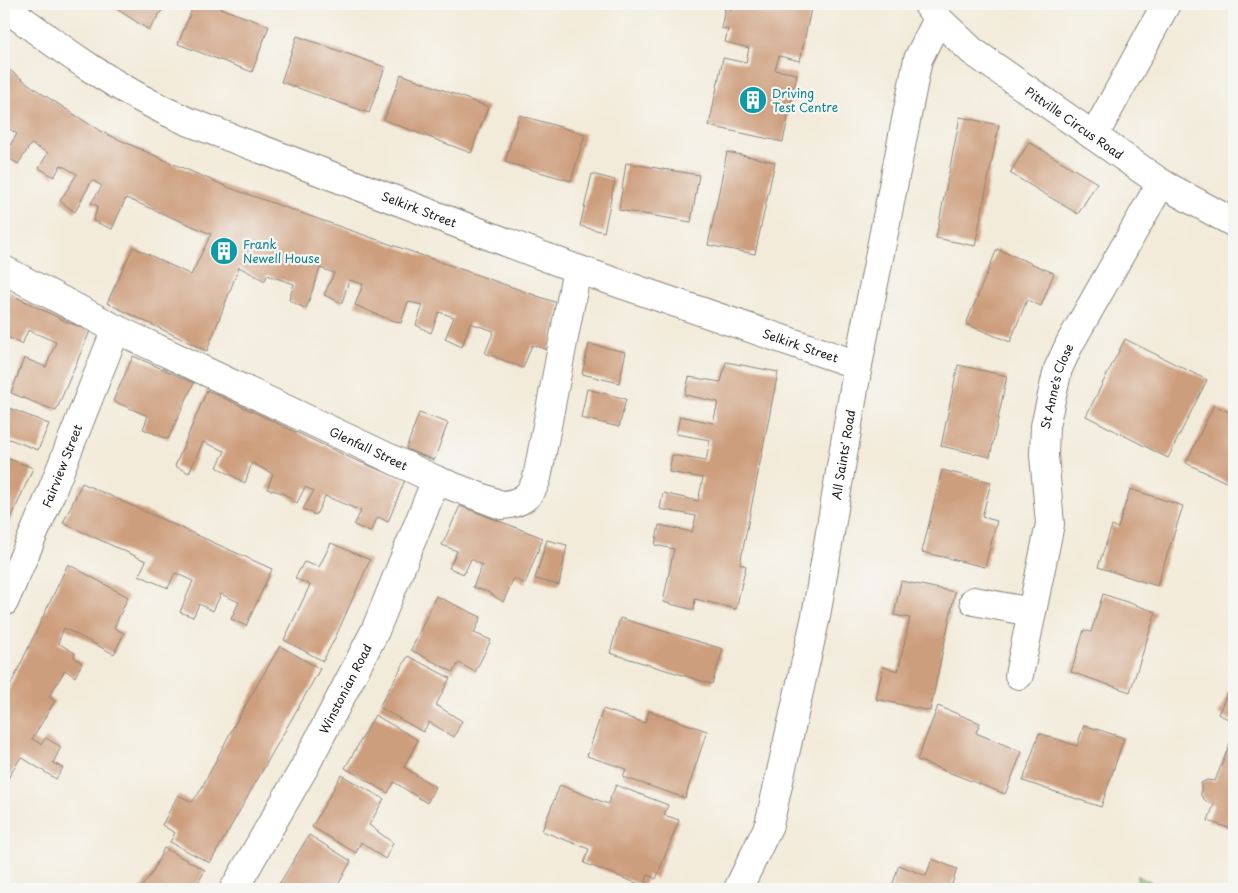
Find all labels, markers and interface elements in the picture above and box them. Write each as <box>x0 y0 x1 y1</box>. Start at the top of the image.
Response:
street label: Pittville Circus Road <box>1022 82 1127 163</box>
place label: Driving Test Centre <box>772 84 838 116</box>
building icon: Driving Test Centre <box>738 85 768 115</box>
street label: Selkirk Street <box>379 187 459 232</box>
place label: Frank Newell House <box>243 235 320 267</box>
building icon: Frank Newell House <box>209 236 239 266</box>
street label: Selkirk Street <box>760 324 841 367</box>
street label: St Anne's Close <box>1036 340 1078 431</box>
street label: All Saints' Road <box>827 408 859 501</box>
street label: Fairview Street <box>37 421 86 510</box>
street label: Glenfall Street <box>327 422 411 474</box>
street label: Winstonian Road <box>314 641 376 737</box>

